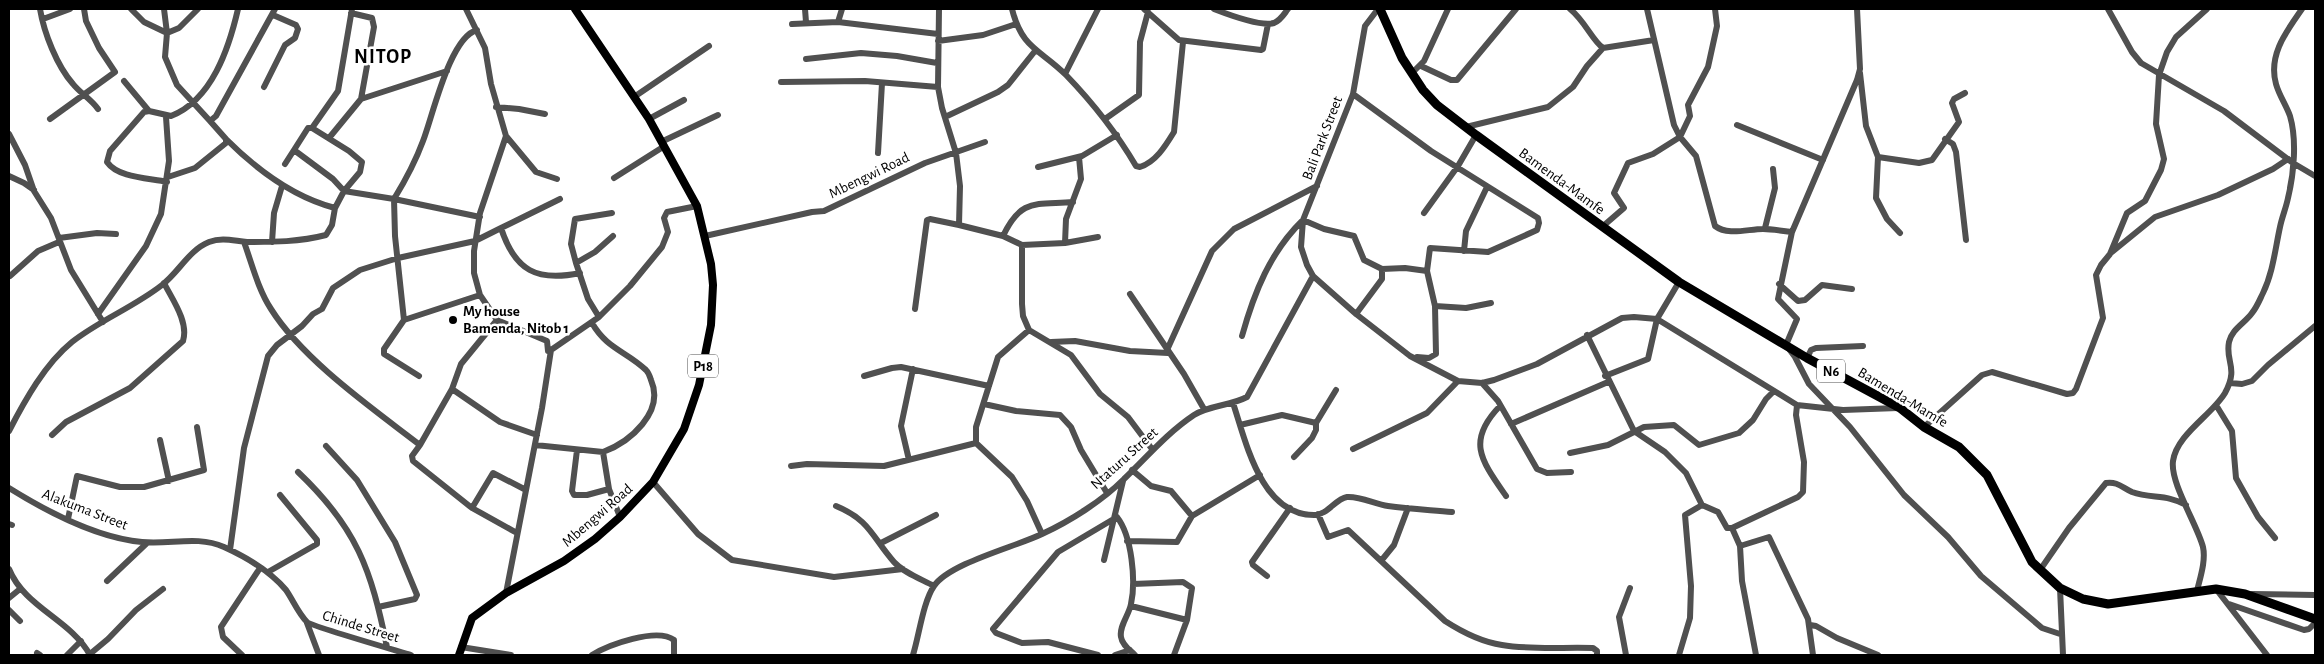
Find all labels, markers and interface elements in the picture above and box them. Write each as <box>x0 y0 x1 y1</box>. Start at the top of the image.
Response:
district label: NITOP <box>354 47 412 67</box>
street label: Bali Park Street <box>1300 94 1345 182</box>
street label: Bamenda-Mamfe <box>1516 145 1607 217</box>
street label: Mbengwi Road <box>827 149 912 201</box>
place label: My house Bamenda, Nitob 1 <box>463 304 569 336</box>
marker: My house Bamenda, Nitob 1 <box>447 314 459 326</box>
road number: P18 <box>688 354 718 378</box>
road number: N6 <box>1817 360 1845 382</box>
street label: Bamenda-Mamfe <box>1855 365 1950 430</box>
street label: Ntaturu Street <box>1088 424 1161 492</box>
street label: Mbengwi Road <box>559 481 635 550</box>
street label: Alakuma Street <box>40 486 130 533</box>
street label: Chinde Street <box>321 608 401 645</box>

